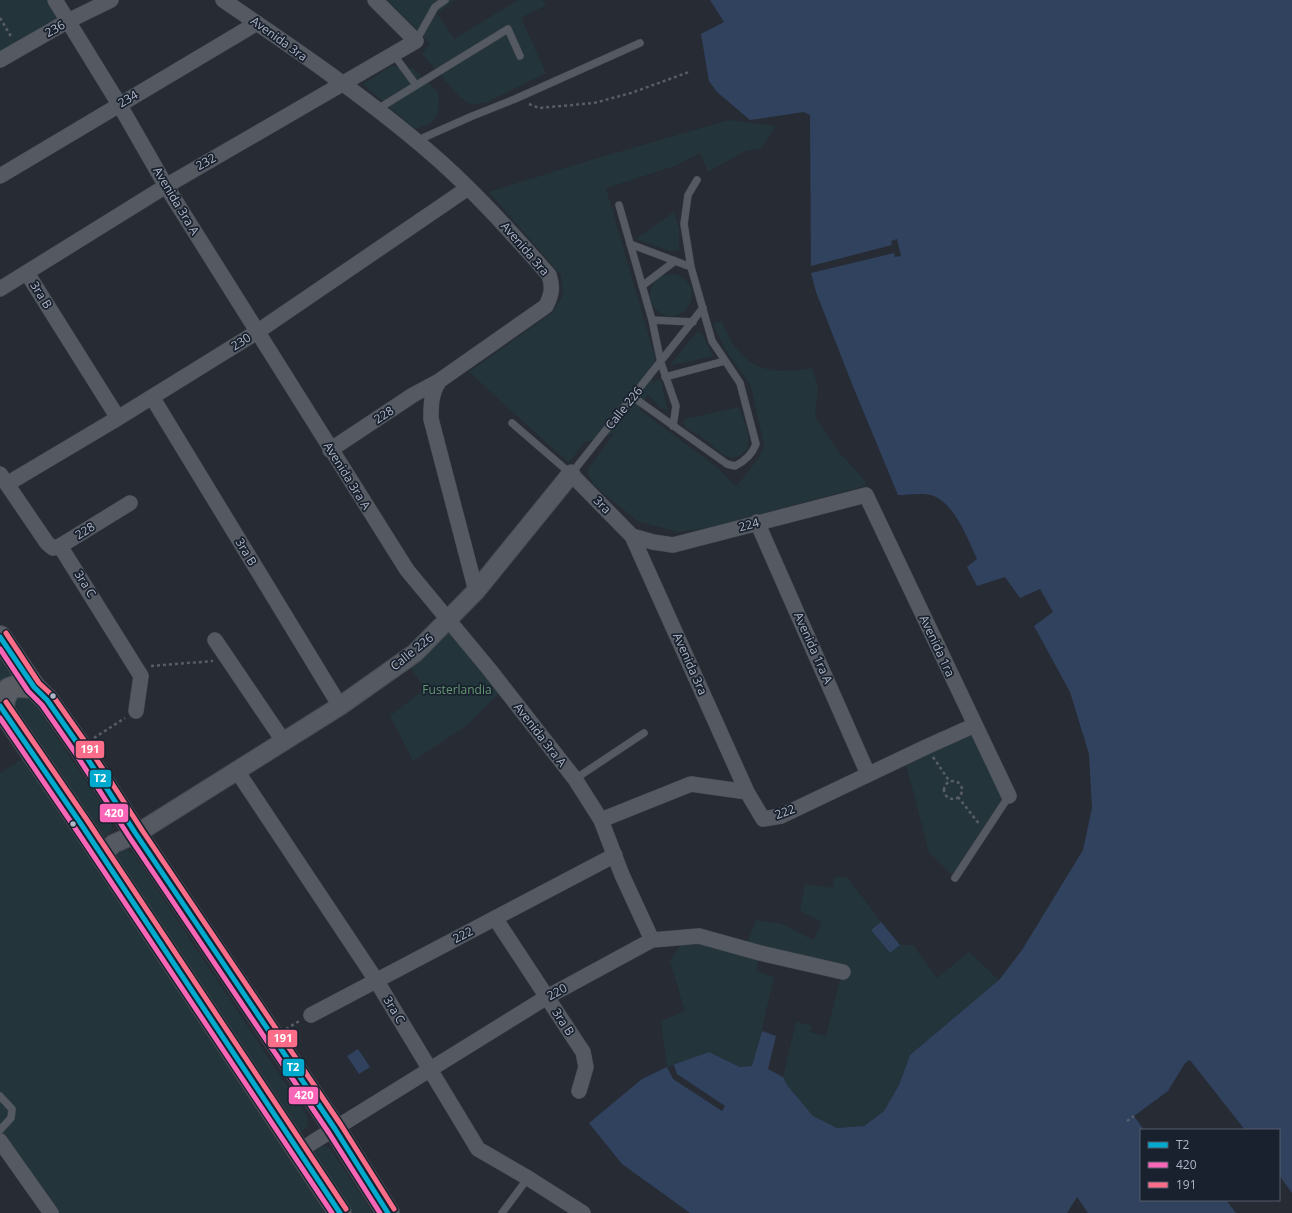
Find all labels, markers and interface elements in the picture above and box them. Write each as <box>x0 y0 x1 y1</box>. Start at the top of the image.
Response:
street label: Avenida 3ra <box>247 12 311 65</box>
street label: 236 <box>42 16 68 41</box>
street label: 234 <box>115 86 141 111</box>
street label: 232 <box>193 149 219 174</box>
street label: Avenida 3ra A <box>149 163 204 238</box>
street label: Avenida 3ra <box>497 218 554 279</box>
street label: 3ra B <box>26 278 57 312</box>
street label: 230 <box>227 329 254 354</box>
street label: Calle 226 <box>601 383 646 433</box>
street label: 228 <box>370 402 397 427</box>
street label: Avenida 3ra A <box>320 439 375 513</box>
street label: 3ra <box>590 492 615 517</box>
street label: 224 <box>737 514 761 535</box>
street label: 228 <box>71 518 98 543</box>
street label: 3ra B <box>232 535 261 569</box>
street label: 3ra C <box>71 567 101 601</box>
street label: Avenida 1ra A <box>790 609 837 687</box>
street label: Avenida 1ra <box>916 612 959 679</box>
street label: Calle 226 <box>387 629 437 674</box>
street label: Avenida 3ra <box>669 630 712 698</box>
park label: Fusterlandia <box>422 681 492 698</box>
unlabelled marker <box>48 691 58 701</box>
street label: Avenida 3ra A <box>510 699 571 771</box>
line badge: 191 <box>75 740 105 759</box>
text: 191 <box>81 741 99 756</box>
line badge: T2 <box>89 769 112 788</box>
text: T2 <box>94 770 106 785</box>
street label: 222 <box>772 800 798 823</box>
line badge: 420 <box>99 803 129 823</box>
text: 420 <box>105 805 123 820</box>
unlabelled marker <box>68 819 78 829</box>
street label: 222 <box>450 922 476 947</box>
street label: 220 <box>544 979 570 1004</box>
street label: 3ra C <box>380 993 409 1027</box>
street label: 3ra B <box>548 1005 579 1039</box>
line badge: 191 <box>267 1029 298 1048</box>
text: 191 <box>274 1030 292 1045</box>
line badge: T2 <box>282 1058 305 1077</box>
text: T2 <box>287 1059 299 1074</box>
line badge: 420 <box>288 1086 319 1105</box>
text: 420 <box>295 1087 313 1102</box>
legend <box>1140 1129 1280 1201</box>
text: T2 <box>1176 1136 1190 1153</box>
text: 420 <box>1176 1156 1197 1173</box>
text: 191 <box>1176 1176 1197 1193</box>

